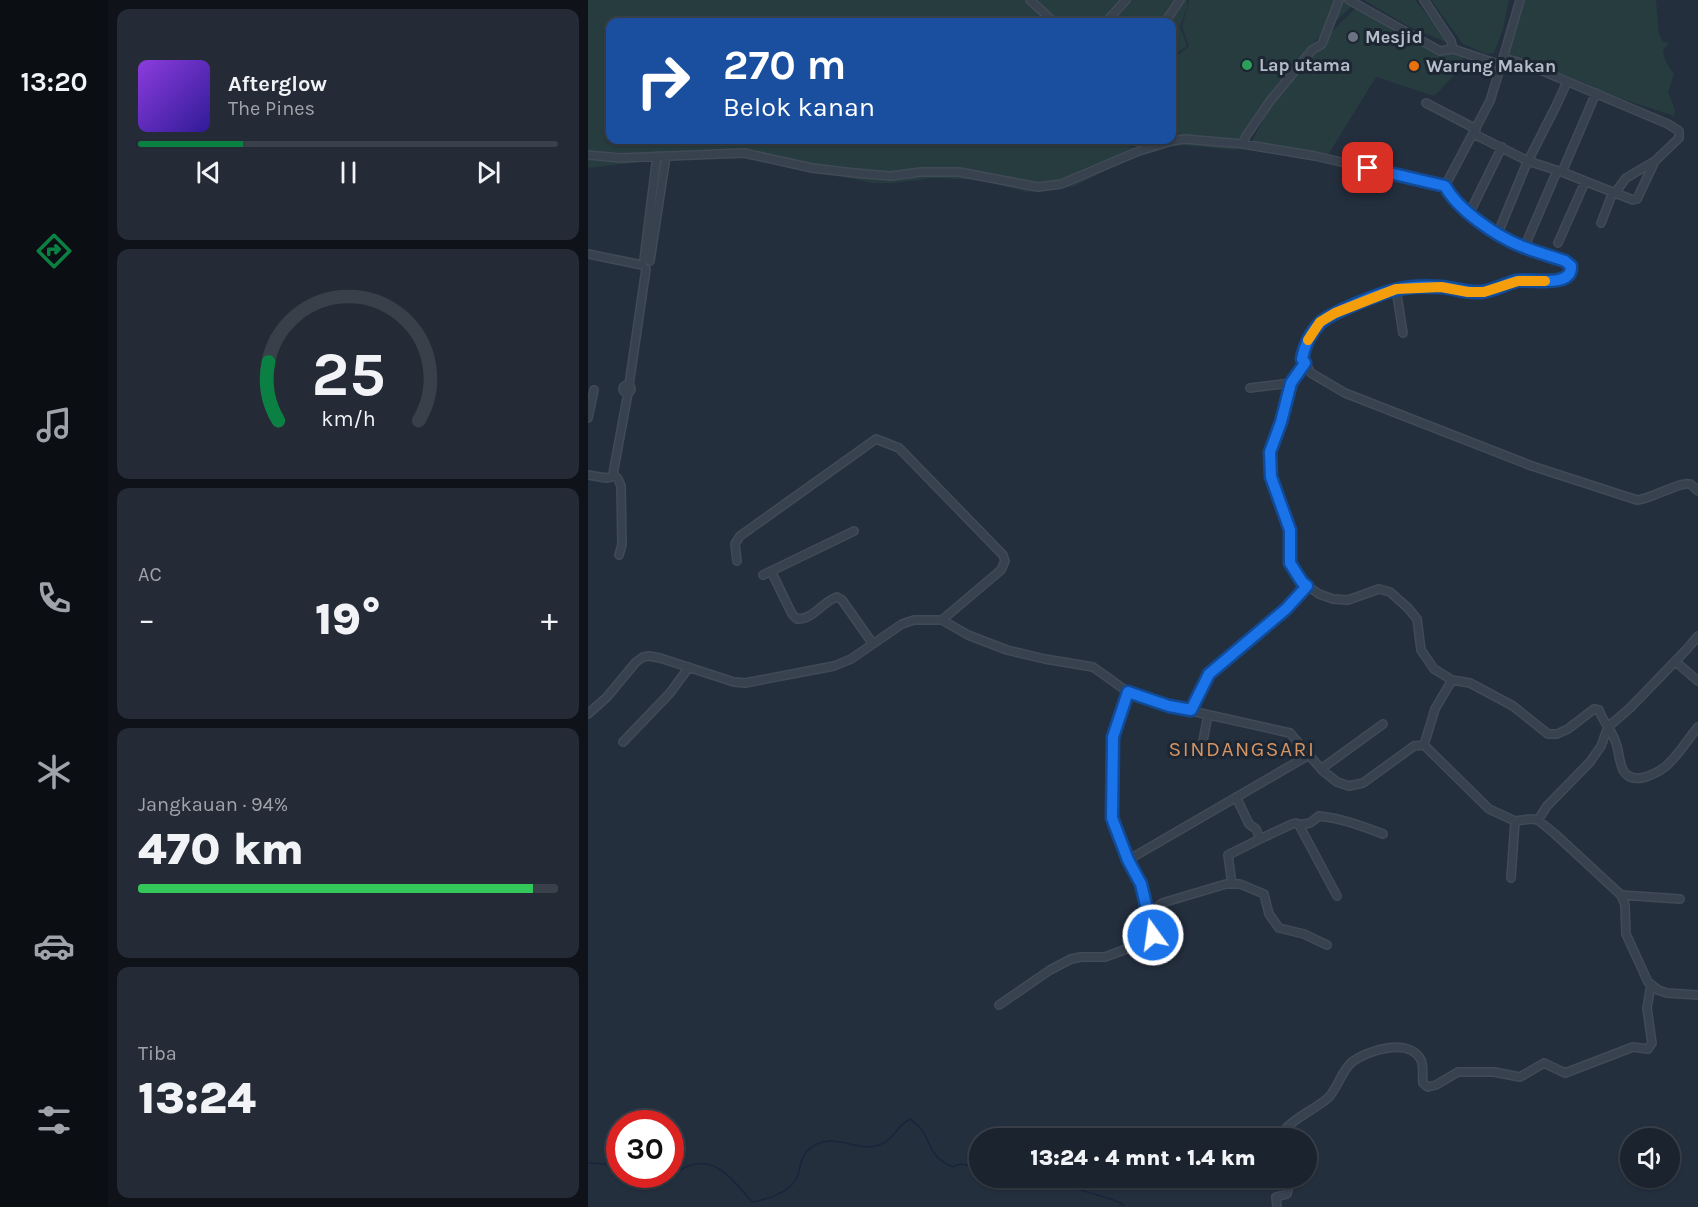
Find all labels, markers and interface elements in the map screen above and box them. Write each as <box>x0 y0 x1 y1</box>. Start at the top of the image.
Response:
place label: Mesjid <box>1365 26 1423 48</box>
marker: Mesjid <box>1346 30 1360 44</box>
text: 270 m <box>723 40 846 90</box>
icon: right <box>624 42 702 120</box>
place label: Lap utama <box>1259 54 1351 76</box>
place label: Warung Makan <box>1426 55 1556 77</box>
marker: Lap utama <box>1240 58 1254 72</box>
marker: Warung Makan <box>1407 59 1421 73</box>
text: 13:20 <box>20 66 88 98</box>
text: Afterglow <box>228 71 327 97</box>
text: Belok kanan <box>723 91 875 123</box>
text: The Pines <box>228 97 315 120</box>
pin <box>1342 142 1393 193</box>
icon: arrive <box>1351 151 1384 184</box>
icon: previous <box>192 156 225 189</box>
icon: pause <box>332 156 365 189</box>
icon: next <box>472 156 505 189</box>
icon: directions <box>33 230 75 272</box>
text: 25 <box>311 338 385 411</box>
icon: music <box>33 404 75 446</box>
text: km/h <box>321 406 375 431</box>
text: AC <box>138 563 162 586</box>
icon: phone <box>33 577 75 619</box>
text: 19° <box>315 593 381 645</box>
text: − <box>138 600 155 638</box>
text: + <box>541 600 558 638</box>
district label: SINDANGSARI <box>1169 737 1315 761</box>
icon: climate <box>33 751 75 793</box>
text: Jangkauan · 94% <box>138 793 288 816</box>
text: 470 km <box>138 823 304 875</box>
position arrow <box>1121 903 1185 967</box>
icon: car <box>33 925 75 967</box>
text: Tiba <box>138 1042 177 1065</box>
text: 13:24 <box>138 1072 256 1124</box>
icon: filters <box>33 1099 75 1141</box>
speed limit sign: 30 <box>606 1110 684 1188</box>
map controls <box>1620 1128 1680 1188</box>
button: sound <box>1620 1128 1680 1188</box>
text: 13:24 · 4 mnt · 1.4 km <box>1030 1145 1256 1171</box>

